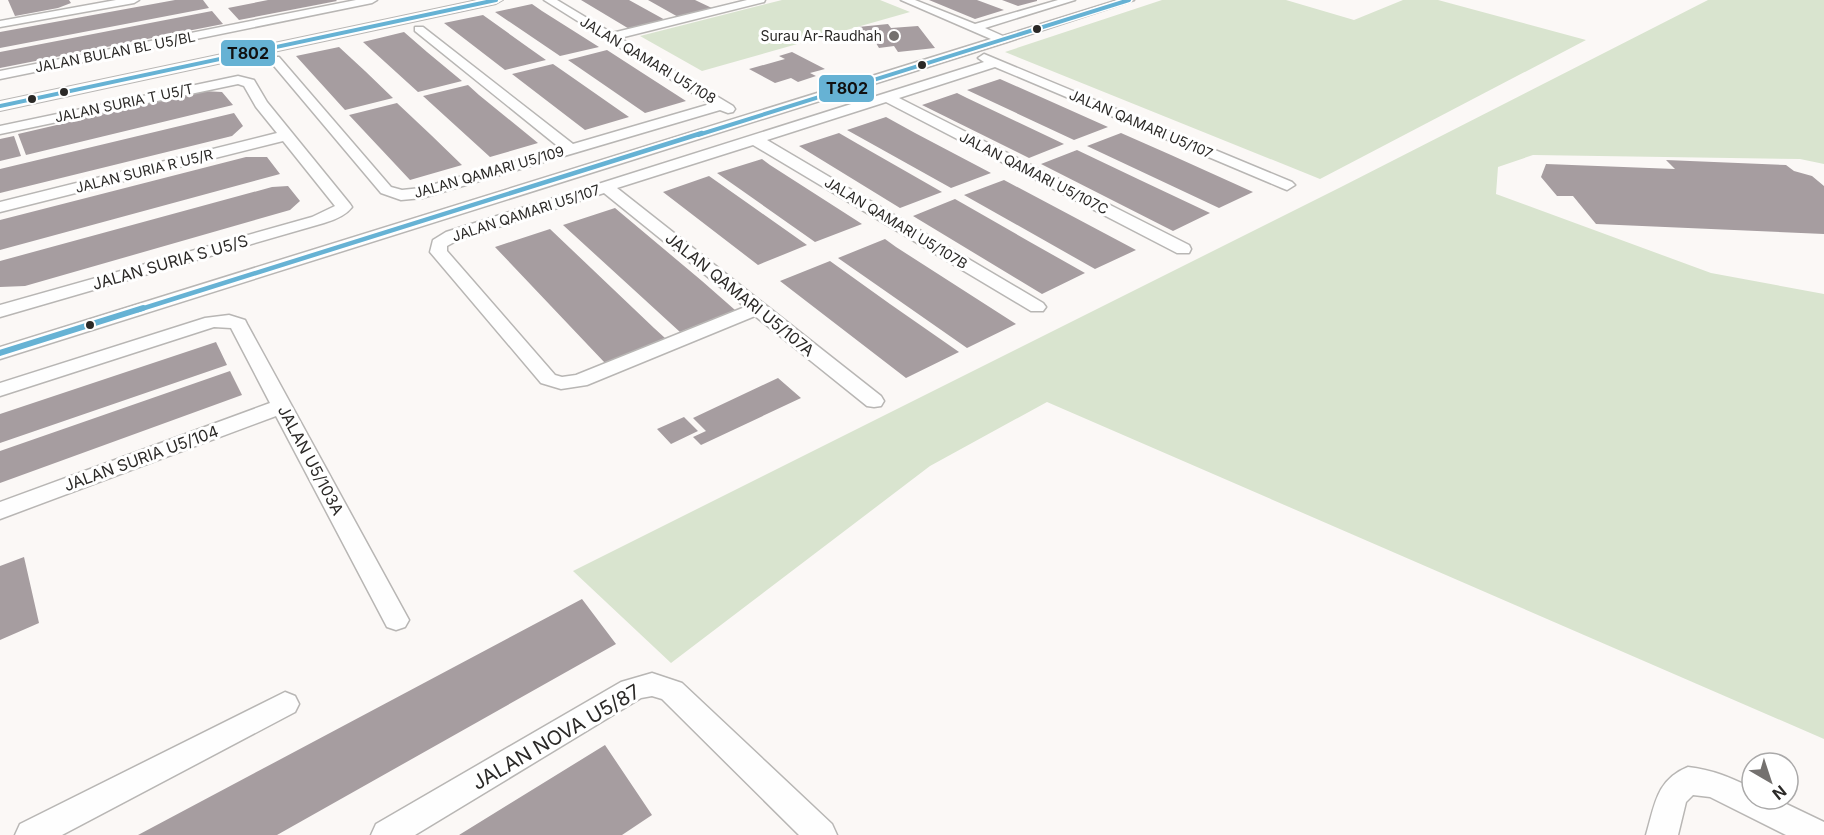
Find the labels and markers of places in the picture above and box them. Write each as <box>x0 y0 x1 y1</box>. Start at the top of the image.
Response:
unlabelled marker <box>1031 23 1043 35</box>
place label: Surau Ar-Raudhah <box>761 27 882 44</box>
marker: Surau Ar-Raudhah <box>887 29 901 43</box>
unlabelled marker <box>916 59 928 71</box>
unlabelled marker <box>58 86 70 98</box>
unlabelled marker <box>26 93 38 105</box>
unlabelled marker <box>84 319 96 331</box>

